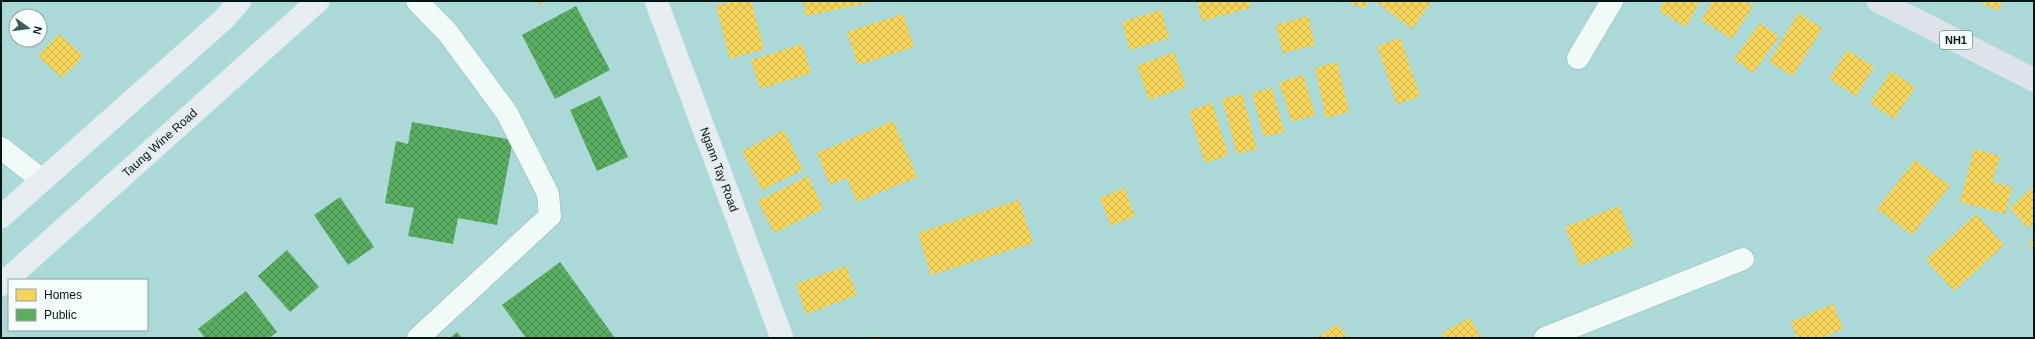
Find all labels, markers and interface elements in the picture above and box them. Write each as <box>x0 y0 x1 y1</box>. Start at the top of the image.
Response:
north arrow <box>8 8 48 48</box>
text: N <box>31 25 44 36</box>
road number: NH1 <box>1940 31 1972 49</box>
street label: Taung Wine Road <box>119 106 200 180</box>
street label: Ngann Tay Road <box>697 125 741 214</box>
legend <box>8 279 148 331</box>
text: Homes <box>44 288 82 302</box>
text: Public <box>44 308 77 322</box>

